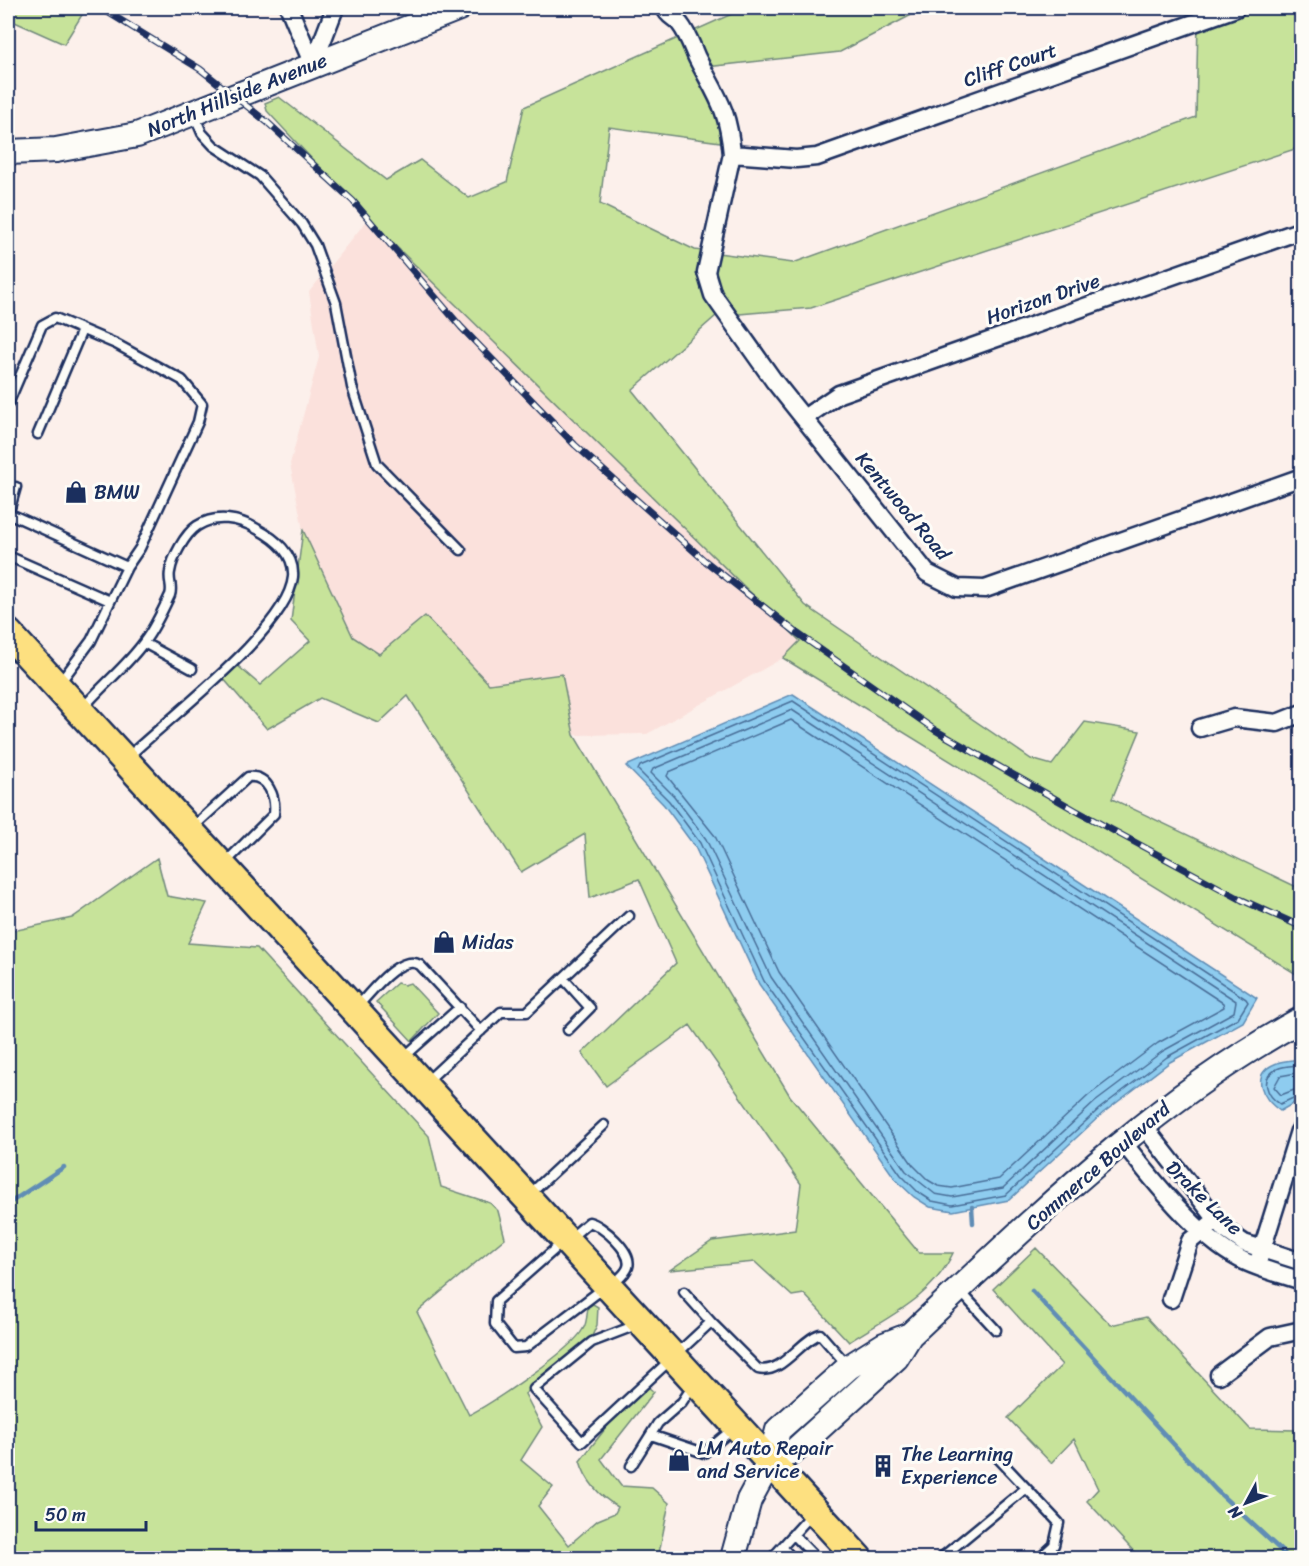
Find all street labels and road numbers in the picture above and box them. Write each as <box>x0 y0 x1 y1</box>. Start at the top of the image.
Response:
street label: Cliff Court <box>958 33 1062 97</box>
street label: North Hillside Avenue <box>141 43 333 147</box>
street label: Horizon Drive <box>981 263 1105 335</box>
street label: Kentwood Road <box>846 443 961 570</box>
street label: Commerce Boulevard <box>1017 1092 1180 1239</box>
street label: Drake Lane <box>1157 1152 1251 1244</box>

